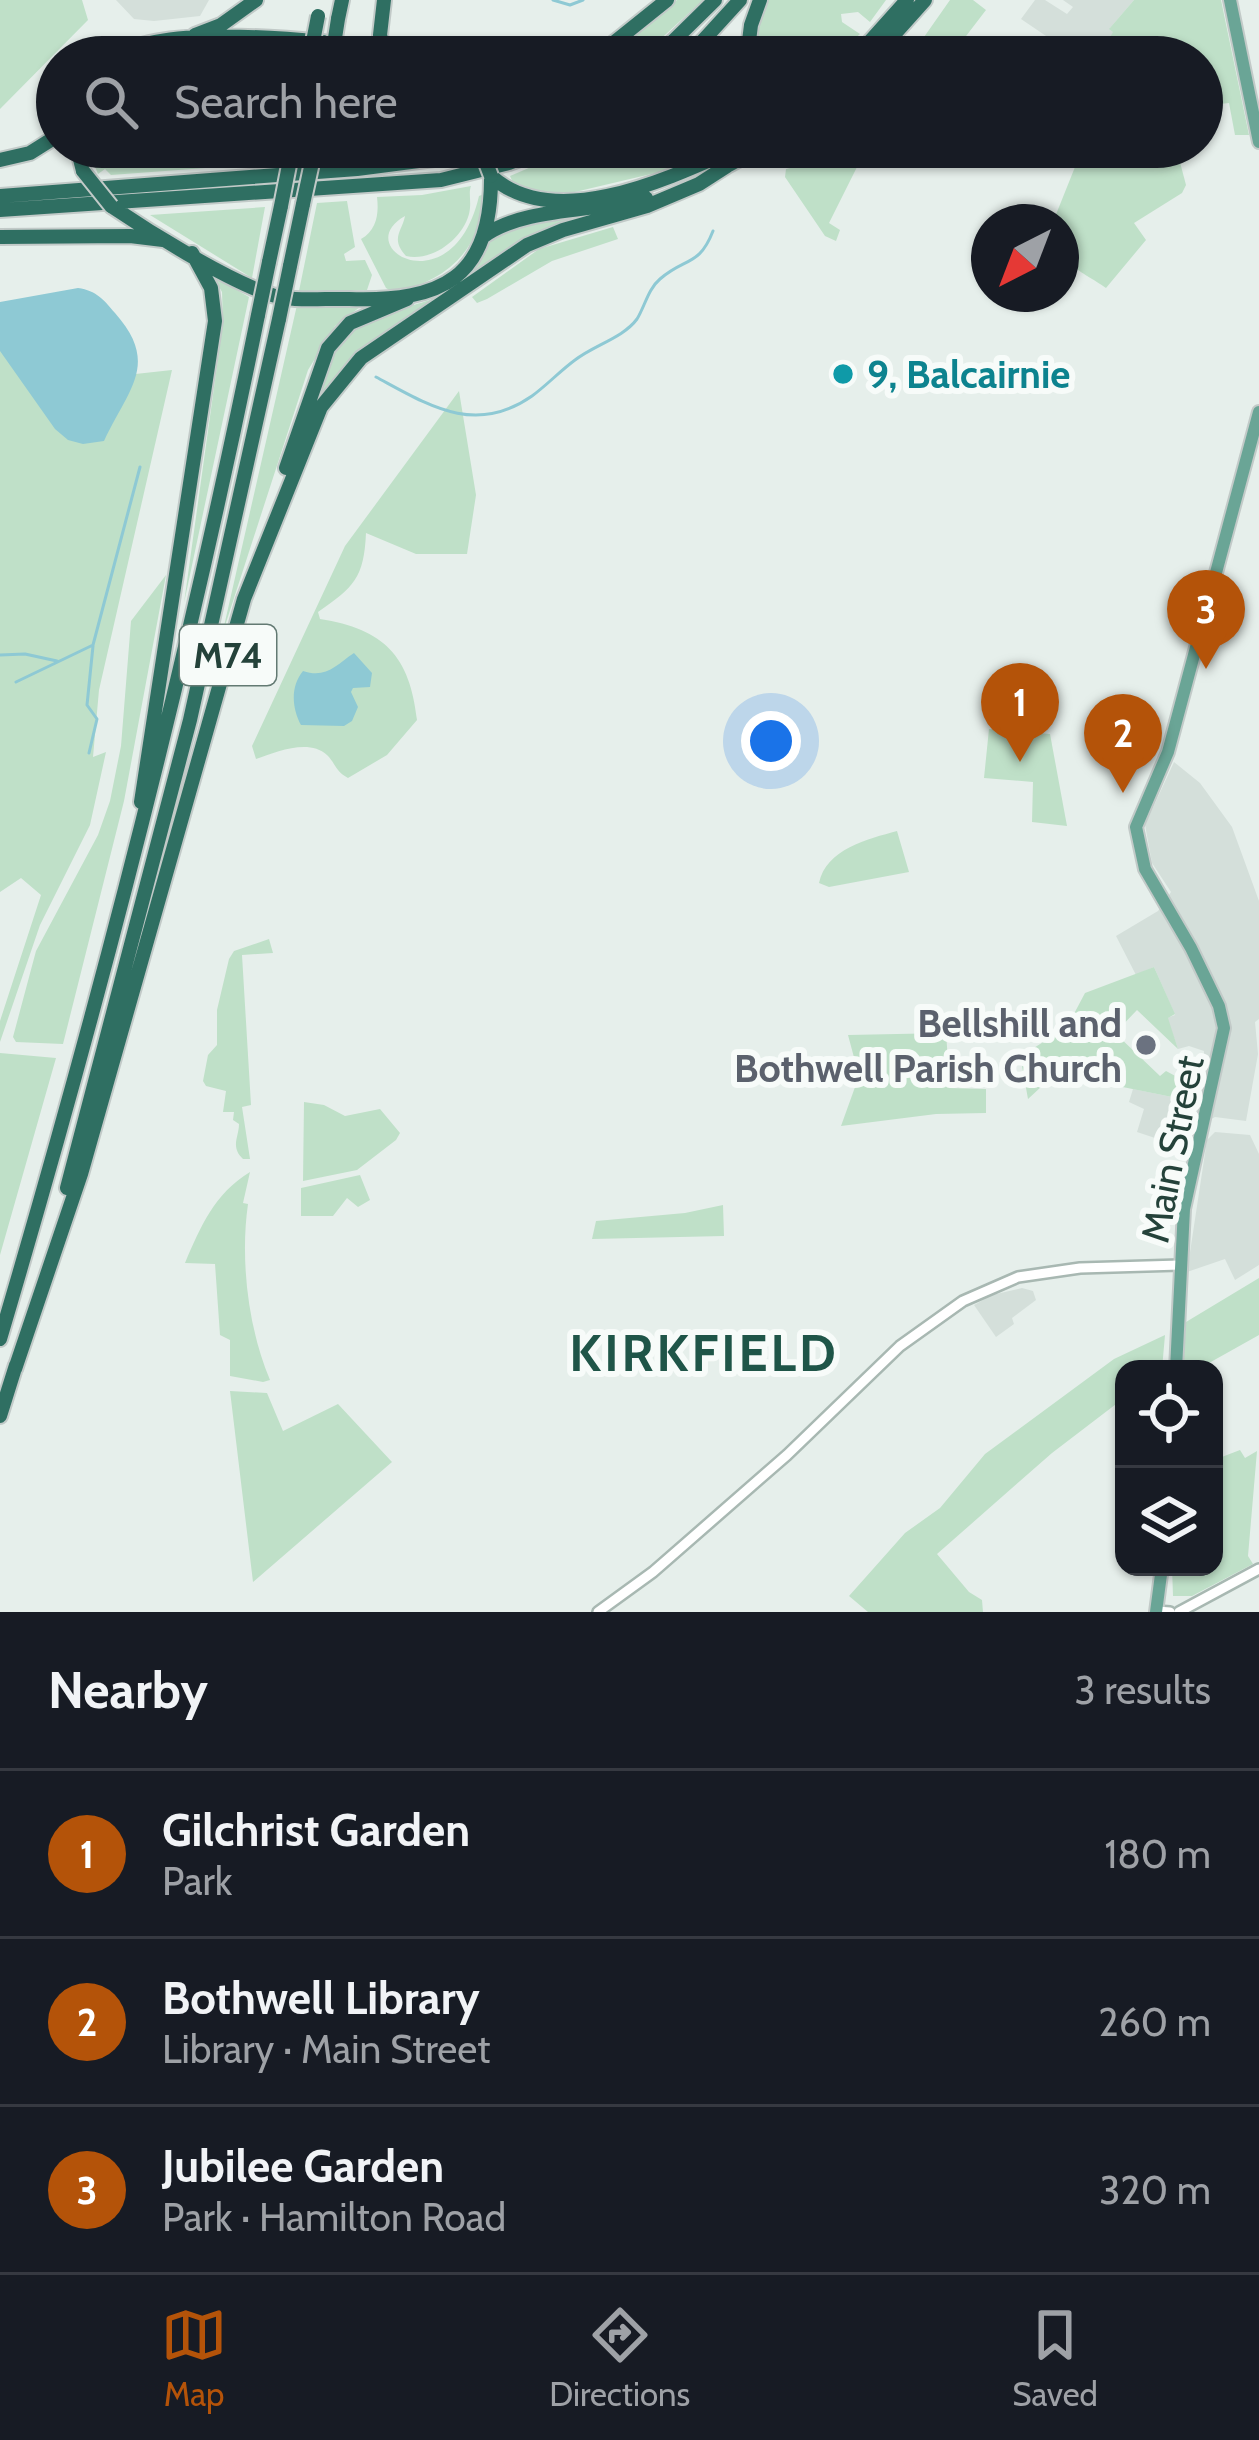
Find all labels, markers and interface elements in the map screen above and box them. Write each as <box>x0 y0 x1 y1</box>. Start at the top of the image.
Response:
search box <box>36 36 1223 168</box>
icon: search <box>78 69 144 135</box>
text: Search here <box>174 75 398 129</box>
north arrow <box>971 204 1079 312</box>
place label: 9, Balcairnie <box>867 350 1070 398</box>
marker: 9, Balcairnie <box>830 361 856 387</box>
pin: 3 <box>1167 570 1245 669</box>
road number: M74 <box>180 625 276 685</box>
pin: 1 <box>981 663 1059 762</box>
pin: 2 <box>1084 694 1162 793</box>
your location <box>741 711 801 771</box>
place label: Bellshill and Bothwell Parish Church <box>734 999 1122 1092</box>
marker: Bellshill and Bothwell Parish Church <box>1133 1032 1159 1058</box>
street label: Main Street <box>1130 1052 1214 1246</box>
district label: KIRKFIELD <box>569 1322 839 1384</box>
map controls <box>1115 1360 1223 1576</box>
button: locate <box>1115 1360 1223 1468</box>
button: layers <box>1115 1468 1223 1576</box>
text: Nearby <box>48 1659 208 1721</box>
text: 3 results <box>1074 1666 1211 1714</box>
text: Gilchrist Garden <box>162 1803 470 1857</box>
text: 1 <box>80 1830 94 1878</box>
text: 180 m <box>1104 1830 1211 1878</box>
text: Park <box>162 1857 232 1905</box>
text: Bothwell Library <box>162 1971 480 2025</box>
text: 2 <box>77 1998 97 2046</box>
text: 260 m <box>1098 1998 1211 2046</box>
text: Library · Main Street <box>162 2025 490 2073</box>
text: Jubilee Garden <box>162 2139 444 2193</box>
text: 3 <box>76 2166 98 2214</box>
text: 320 m <box>1099 2166 1211 2214</box>
text: Park · Hamilton Road <box>162 2193 506 2241</box>
tab: Map <box>161 2302 227 2414</box>
tab: Directions <box>549 2302 690 2414</box>
tab: Saved <box>1012 2302 1098 2414</box>

